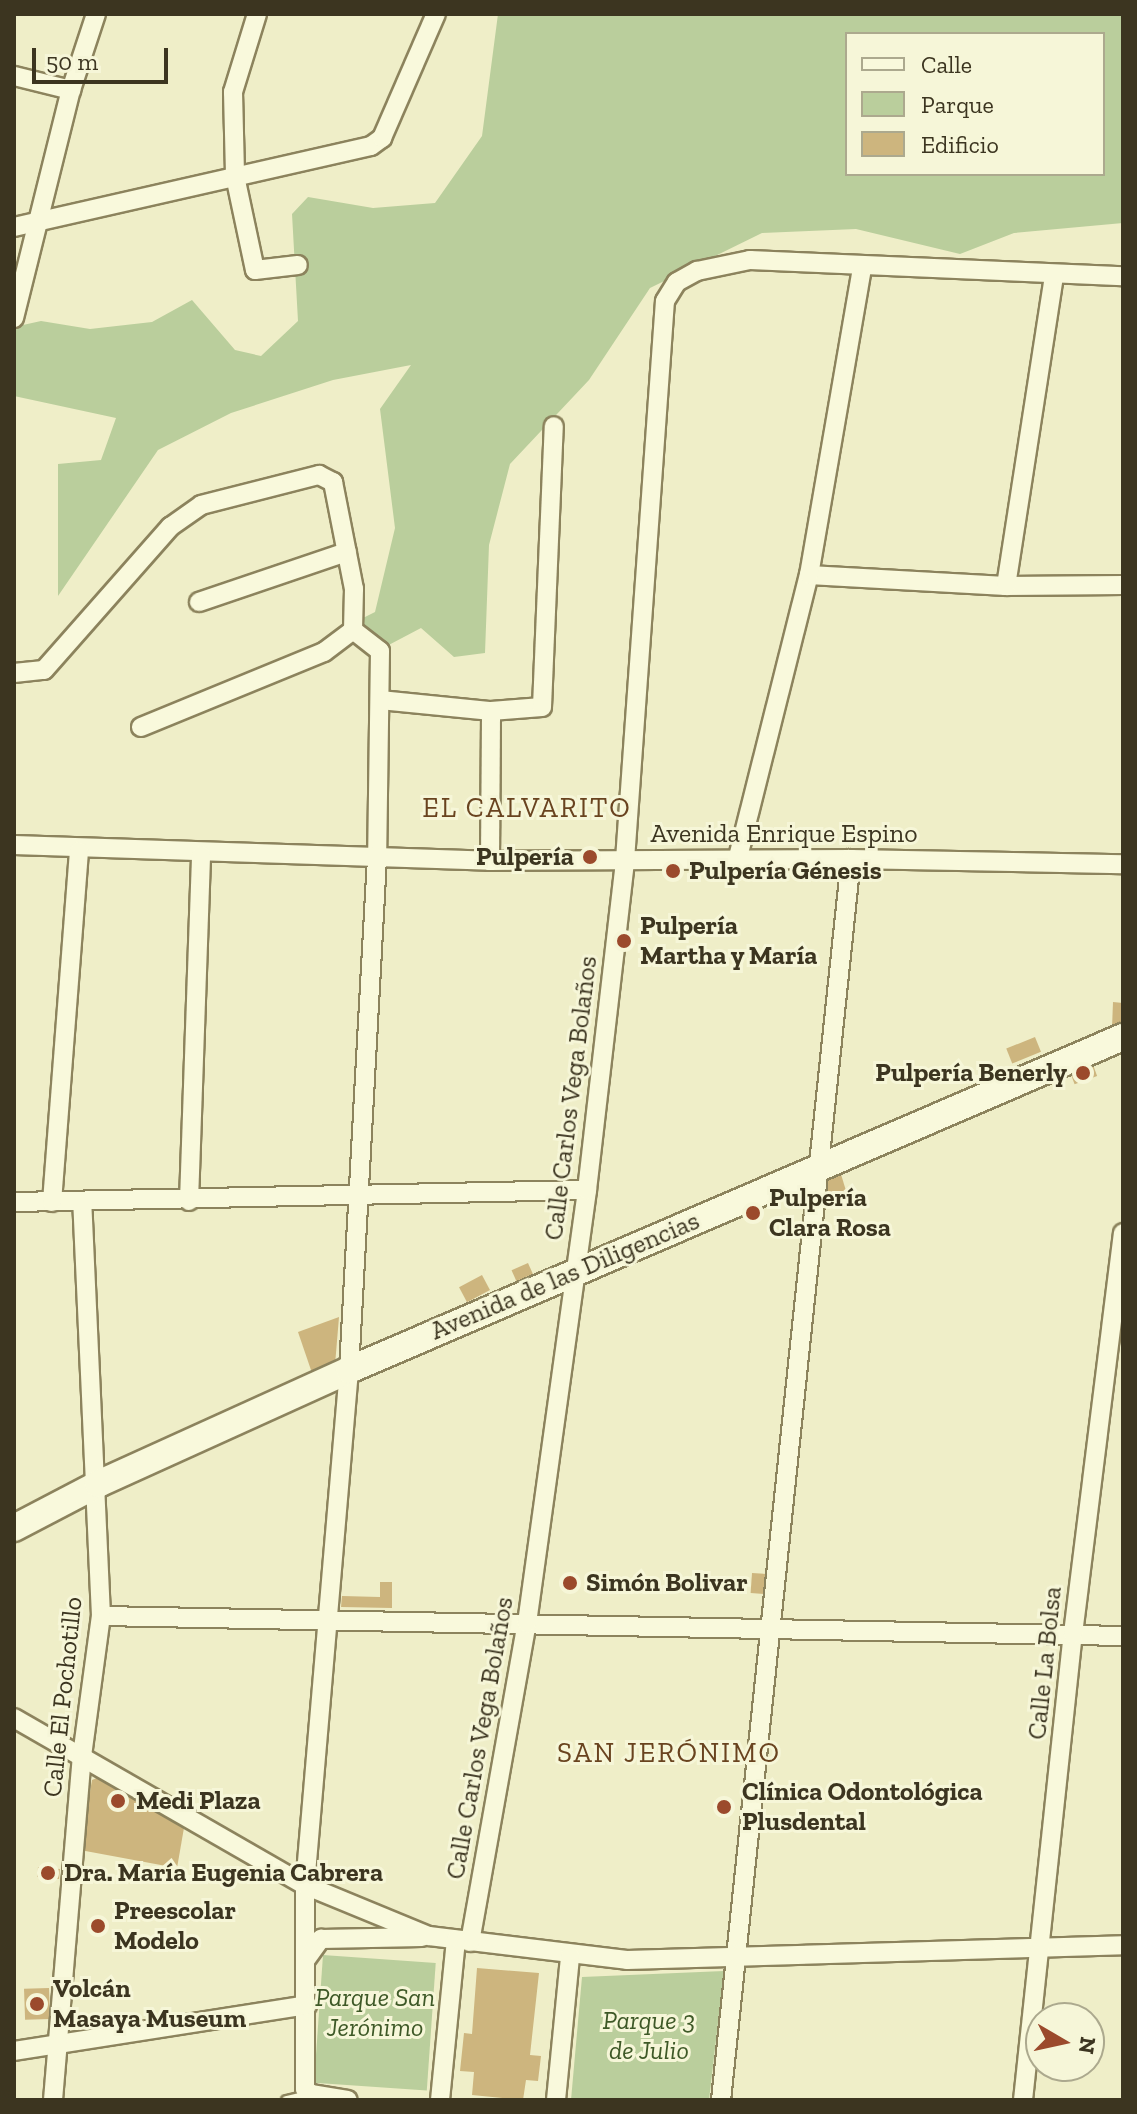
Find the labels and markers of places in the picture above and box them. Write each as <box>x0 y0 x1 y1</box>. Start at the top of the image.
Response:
place label: Pulpería <box>476 841 574 873</box>
marker: Pulpería <box>581 848 599 866</box>
place label: Pulpería Génesis <box>689 855 882 887</box>
marker: Pulpería Génesis <box>664 862 682 880</box>
place label: Pulpería Martha y María <box>640 910 819 972</box>
marker: Pulpería Martha y María <box>615 932 633 950</box>
place label: Pulpería Benerly <box>875 1057 1067 1089</box>
marker: Pulpería Benerly <box>1074 1064 1092 1082</box>
place label: Pulpería Clara Rosa <box>769 1182 891 1244</box>
marker: Pulpería Clara Rosa <box>744 1204 762 1222</box>
place label: Simón Bolivar <box>586 1567 748 1599</box>
marker: Simón Bolivar <box>561 1574 579 1592</box>
place label: Clínica Odontológica Plusdental <box>742 1776 983 1838</box>
place label: Medi Plaza <box>136 1785 261 1817</box>
marker: Medi Plaza <box>107 1790 129 1812</box>
marker: Clínica Odontológica Plusdental <box>713 1796 735 1818</box>
place label: Dra. María Eugenia Cabrera <box>64 1857 383 1889</box>
marker: Dra. María Eugenia Cabrera <box>39 1864 57 1882</box>
place label: Preescolar Modelo <box>114 1895 236 1956</box>
marker: Preescolar Modelo <box>89 1917 107 1935</box>
place label: Volcán Masaya Museum <box>53 1973 246 2034</box>
marker: Volcán Masaya Museum <box>28 1995 46 2013</box>

